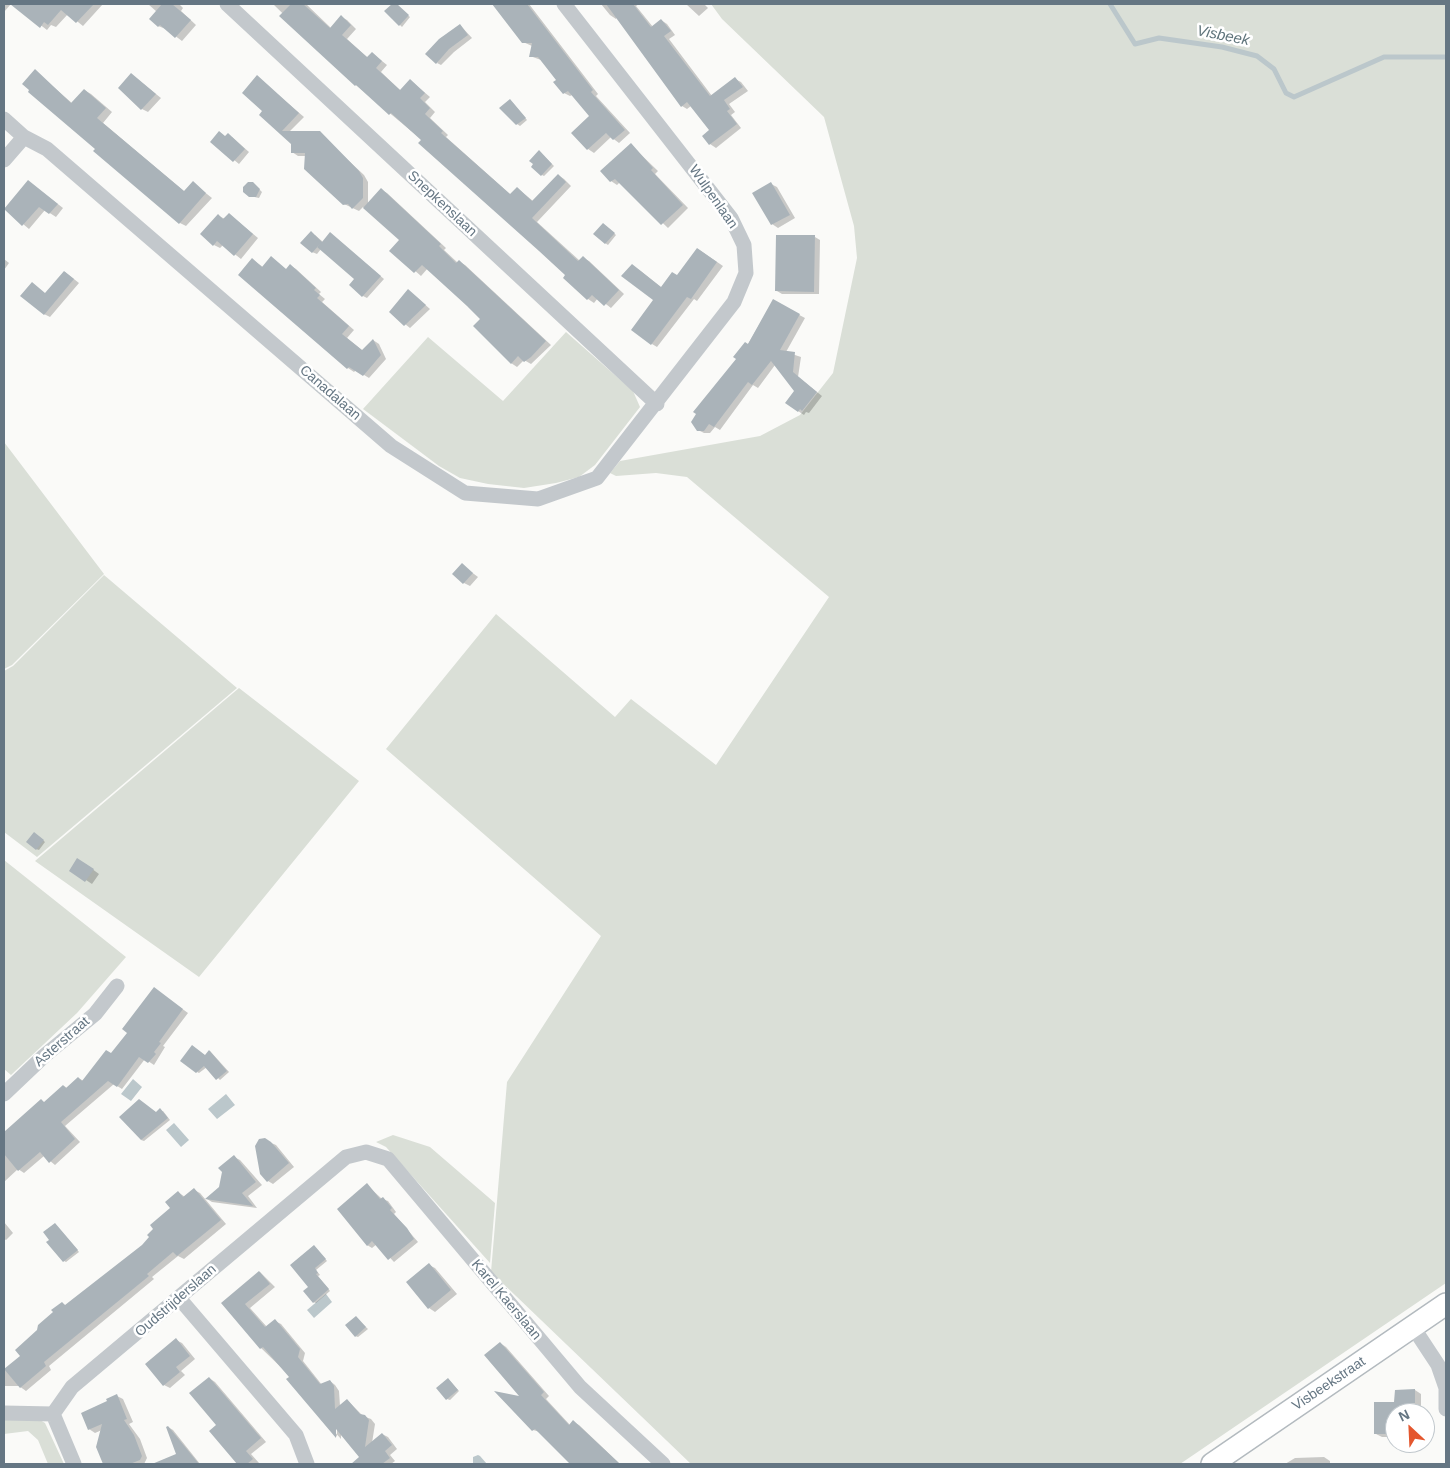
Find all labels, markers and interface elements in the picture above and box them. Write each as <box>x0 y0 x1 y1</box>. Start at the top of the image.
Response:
water label: Visbeek <box>1195 22 1251 50</box>
street label: Wulpenlaan <box>685 162 741 232</box>
street label: Snepkenslaan <box>404 168 480 240</box>
street label: Canadalaan <box>296 362 364 424</box>
street label: Asterstraat <box>31 1013 93 1071</box>
street label: Karel Kaerslaan <box>468 1256 544 1344</box>
street label: Oudstrijderslaan <box>132 1261 220 1341</box>
street label: Visbeekstraat <box>1289 1353 1369 1415</box>
north arrow <box>1385 1403 1435 1453</box>
text: N <box>1396 1406 1412 1425</box>

